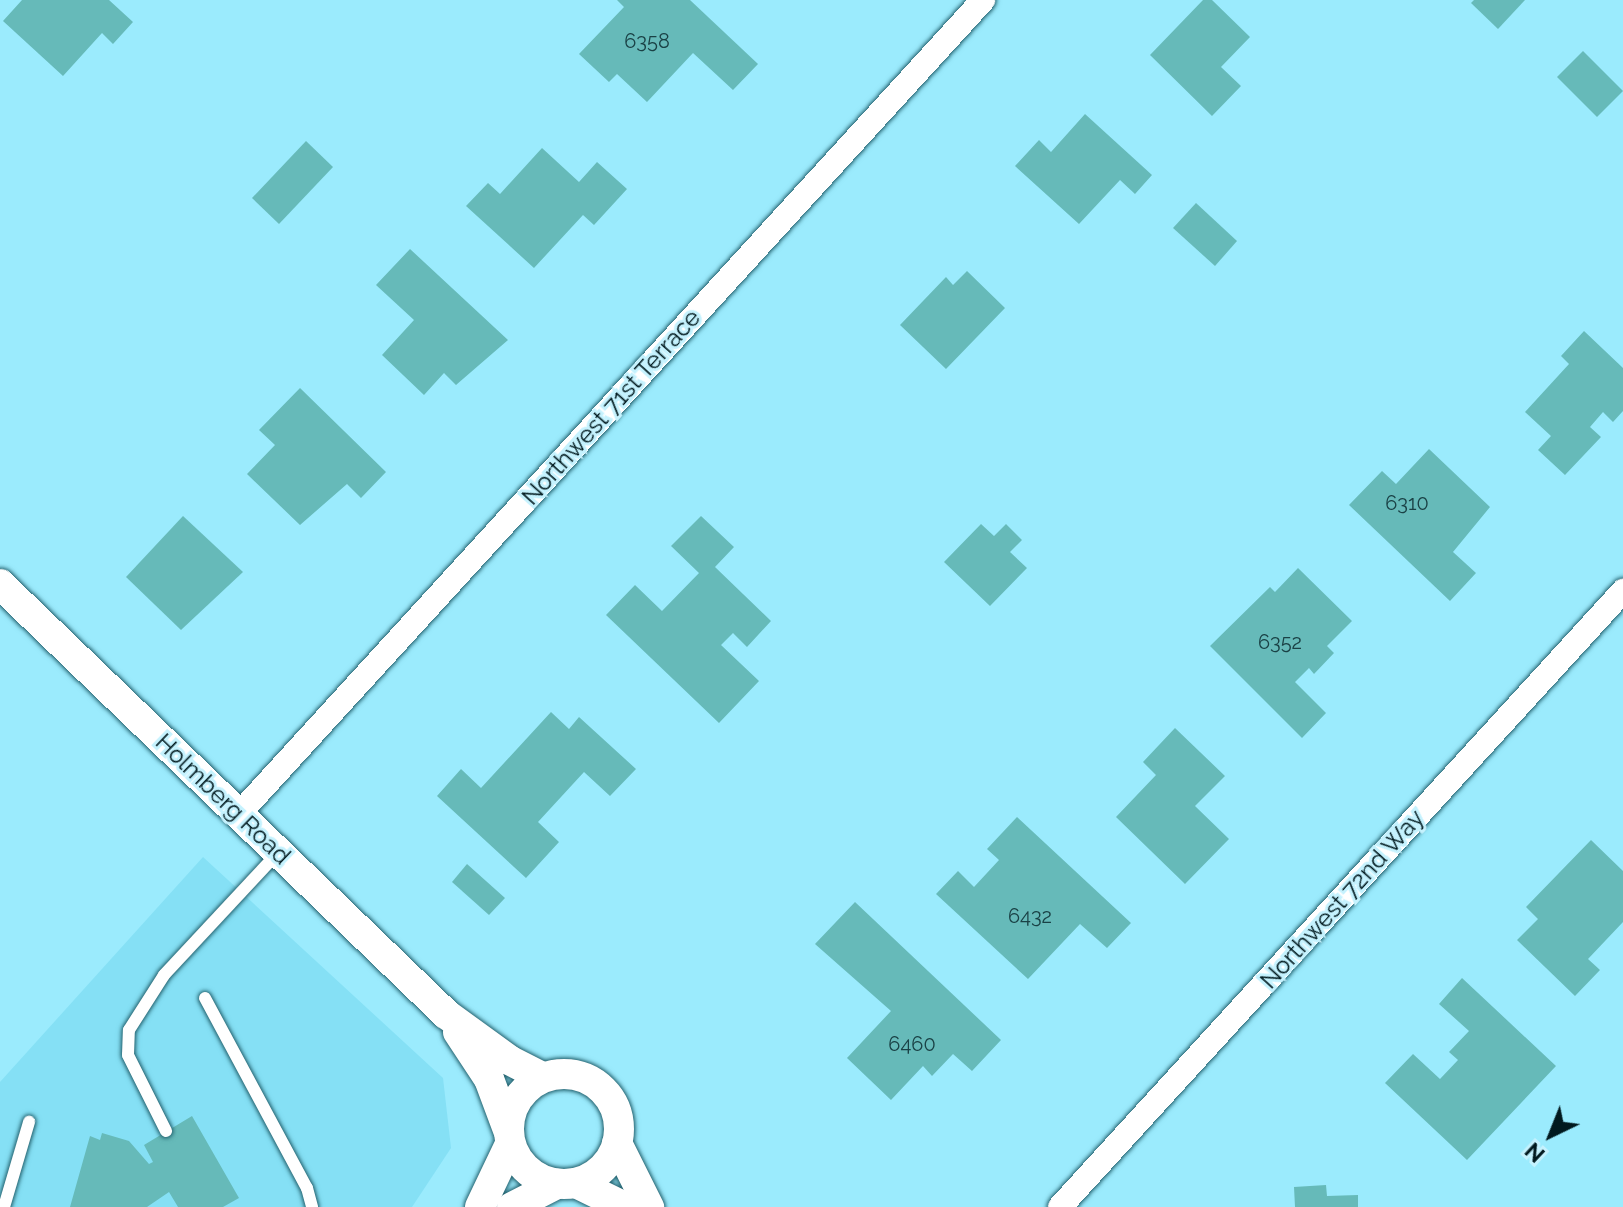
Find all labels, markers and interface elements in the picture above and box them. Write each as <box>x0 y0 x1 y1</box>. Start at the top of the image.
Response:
house number: 6358 <box>624 29 670 53</box>
street label: Northwest 71st Terrace <box>515 303 707 511</box>
house number: 6310 <box>1385 491 1429 515</box>
house number: 6352 <box>1258 630 1302 654</box>
street label: Holmberg Road <box>150 728 296 870</box>
street label: Northwest 72nd Way <box>1254 803 1430 995</box>
house number: 6432 <box>1008 904 1052 928</box>
house number: 6460 <box>888 1032 936 1056</box>
north arrow <box>1511 1095 1591 1175</box>
text: N <box>1520 1137 1550 1168</box>

